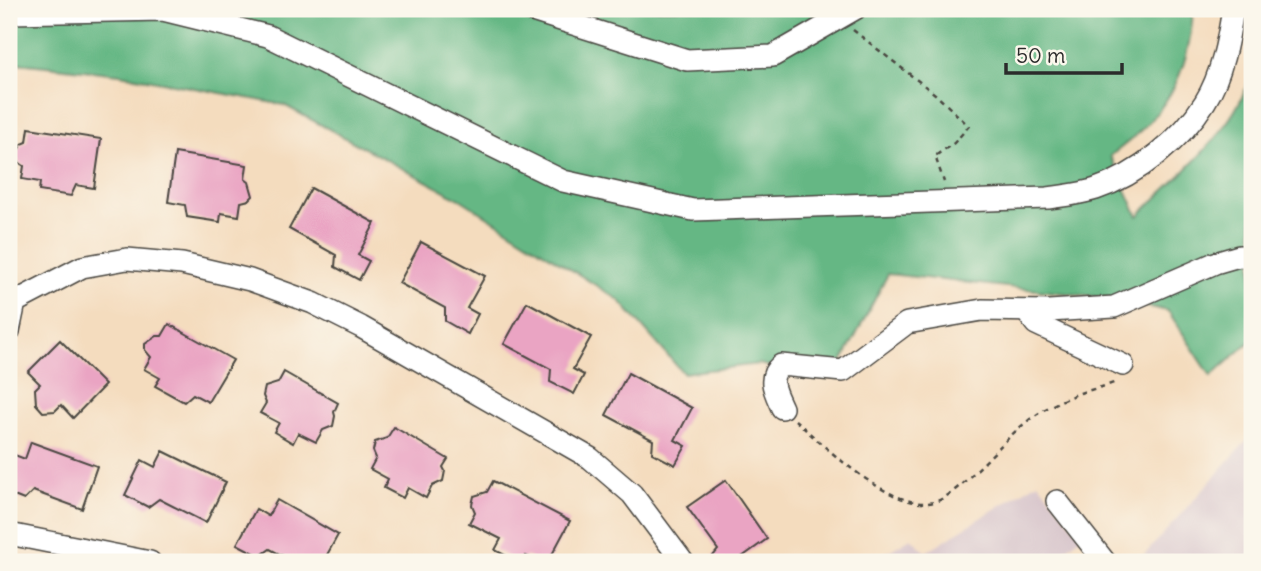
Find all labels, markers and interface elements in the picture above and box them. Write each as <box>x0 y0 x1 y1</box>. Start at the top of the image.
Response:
scale bar <box>1006 32 1121 76</box>
text: 50 m <box>1016 42 1065 69</box>

